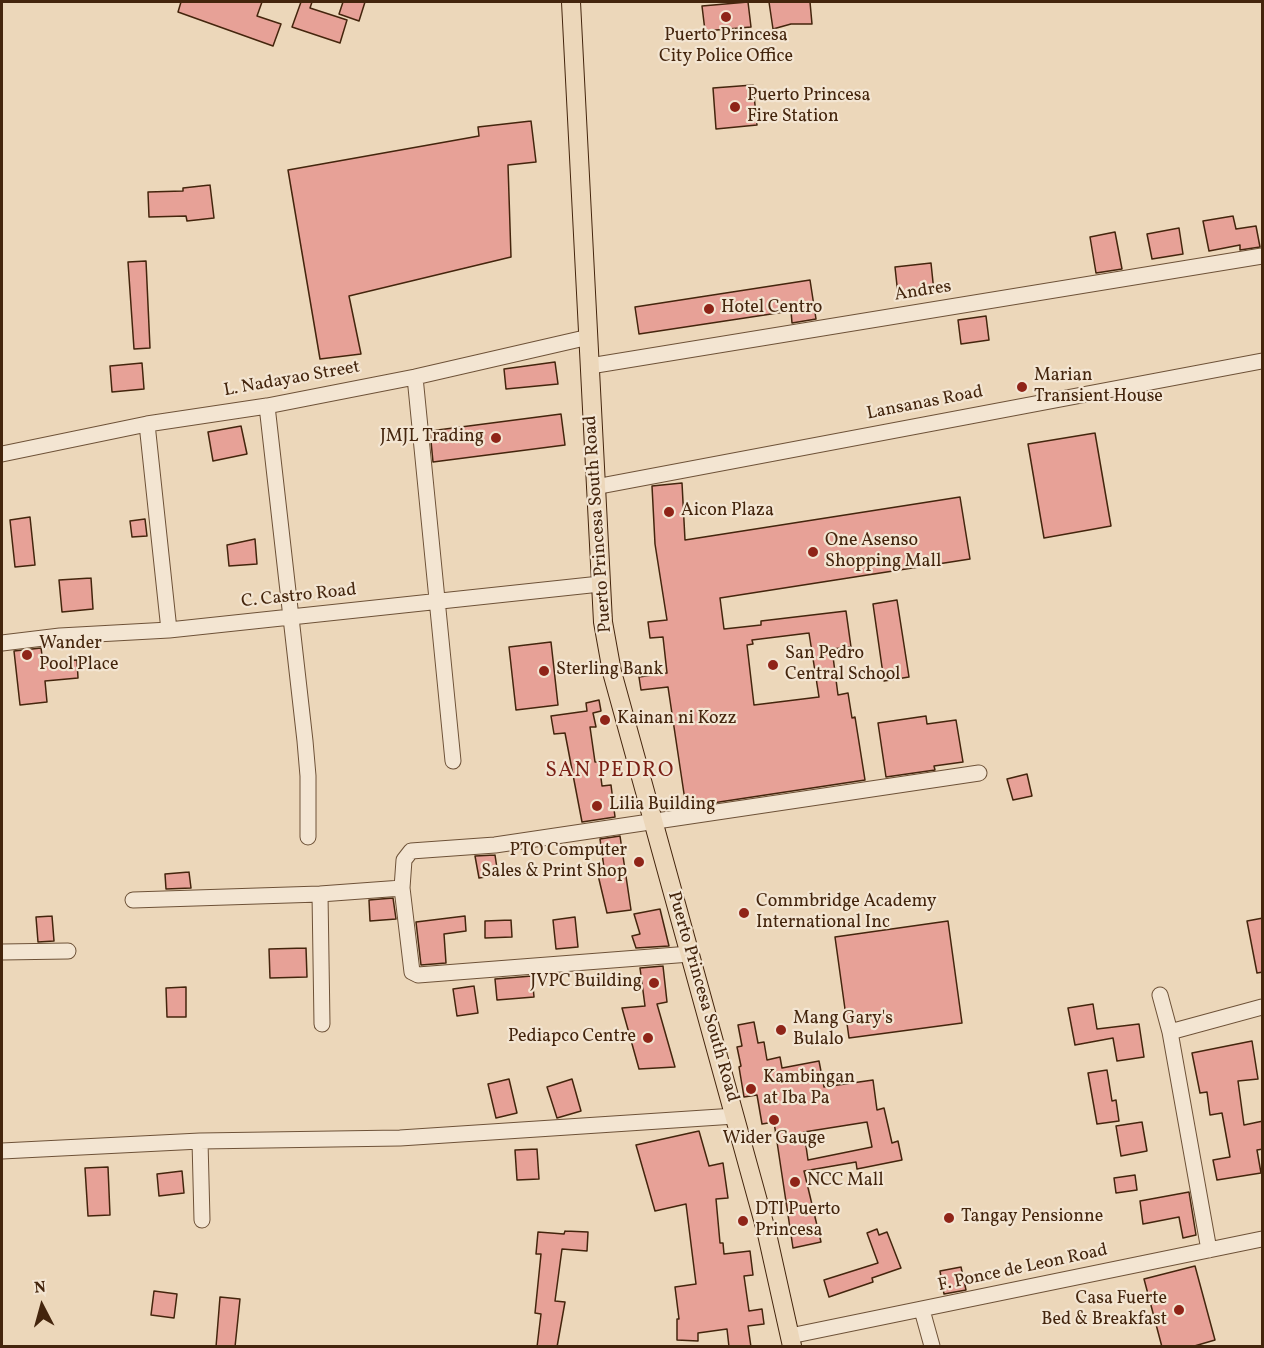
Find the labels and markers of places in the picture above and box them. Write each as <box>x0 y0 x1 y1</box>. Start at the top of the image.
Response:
marker: Puerto Princesa City Police Office <box>719 10 733 24</box>
place label: Puerto Princesa City Police Office <box>659 26 793 68</box>
place label: Puerto Princesa Fire Station <box>747 86 870 128</box>
marker: Puerto Princesa Fire Station <box>728 100 742 114</box>
place label: Hotel Centro <box>721 298 822 320</box>
marker: Hotel Centro <box>702 302 716 316</box>
place label: Marian Transient House <box>1034 366 1163 409</box>
marker: Marian Transient House <box>1015 380 1029 394</box>
place label: JMJL Trading <box>380 427 484 449</box>
marker: JMJL Trading <box>489 431 503 445</box>
place label: Aicon Plaza <box>681 501 774 523</box>
marker: Aicon Plaza <box>662 505 676 519</box>
place label: One Asenso Shopping Mall <box>825 531 941 574</box>
marker: One Asenso Shopping Mall <box>806 545 820 559</box>
place label: Wander Pool Place <box>39 634 118 676</box>
place label: San Pedro Central School <box>785 644 900 686</box>
marker: Wander Pool Place <box>20 648 34 662</box>
marker: San Pedro Central School <box>766 658 780 672</box>
place label: Sterling Bank <box>556 660 663 682</box>
marker: Sterling Bank <box>537 664 551 678</box>
place label: Kainan ni Kozz <box>617 709 737 731</box>
marker: Kainan ni Kozz <box>598 713 612 727</box>
place label: Lilia Building <box>609 795 716 817</box>
marker: Lilia Building <box>590 799 604 813</box>
place label: PTO Computer Sales & Print Shop <box>481 841 627 884</box>
marker: PTO Computer Sales & Print Shop <box>632 855 646 869</box>
place label: Commbridge Academy International Inc <box>756 892 936 934</box>
marker: Commbridge Academy International Inc <box>737 906 751 920</box>
place label: JVPC Building <box>530 972 642 994</box>
marker: JVPC Building <box>647 976 661 990</box>
place label: Mang Gary's Bulalo <box>793 1009 893 1052</box>
marker: Mang Gary's Bulalo <box>774 1023 788 1037</box>
place label: Pediapco Centre <box>508 1027 636 1049</box>
marker: Pediapco Centre <box>641 1031 655 1045</box>
place label: Kambingan at Iba Pa <box>763 1068 855 1110</box>
marker: Kambingan at Iba Pa <box>744 1082 758 1096</box>
marker: Wider Gauge <box>767 1113 781 1127</box>
place label: Wider Gauge <box>723 1129 825 1151</box>
place label: NCC Mall <box>807 1171 884 1193</box>
marker: NCC Mall <box>788 1175 802 1189</box>
place label: DTI Puerto Princesa <box>755 1200 840 1242</box>
place label: Tangay Pensionne <box>961 1207 1103 1229</box>
marker: Tangay Pensionne <box>942 1211 956 1225</box>
marker: DTI Puerto Princesa <box>736 1214 750 1228</box>
place label: Casa Fuerte Bed & Breakfast <box>1041 1289 1167 1332</box>
marker: Casa Fuerte Bed & Breakfast <box>1172 1303 1186 1317</box>

